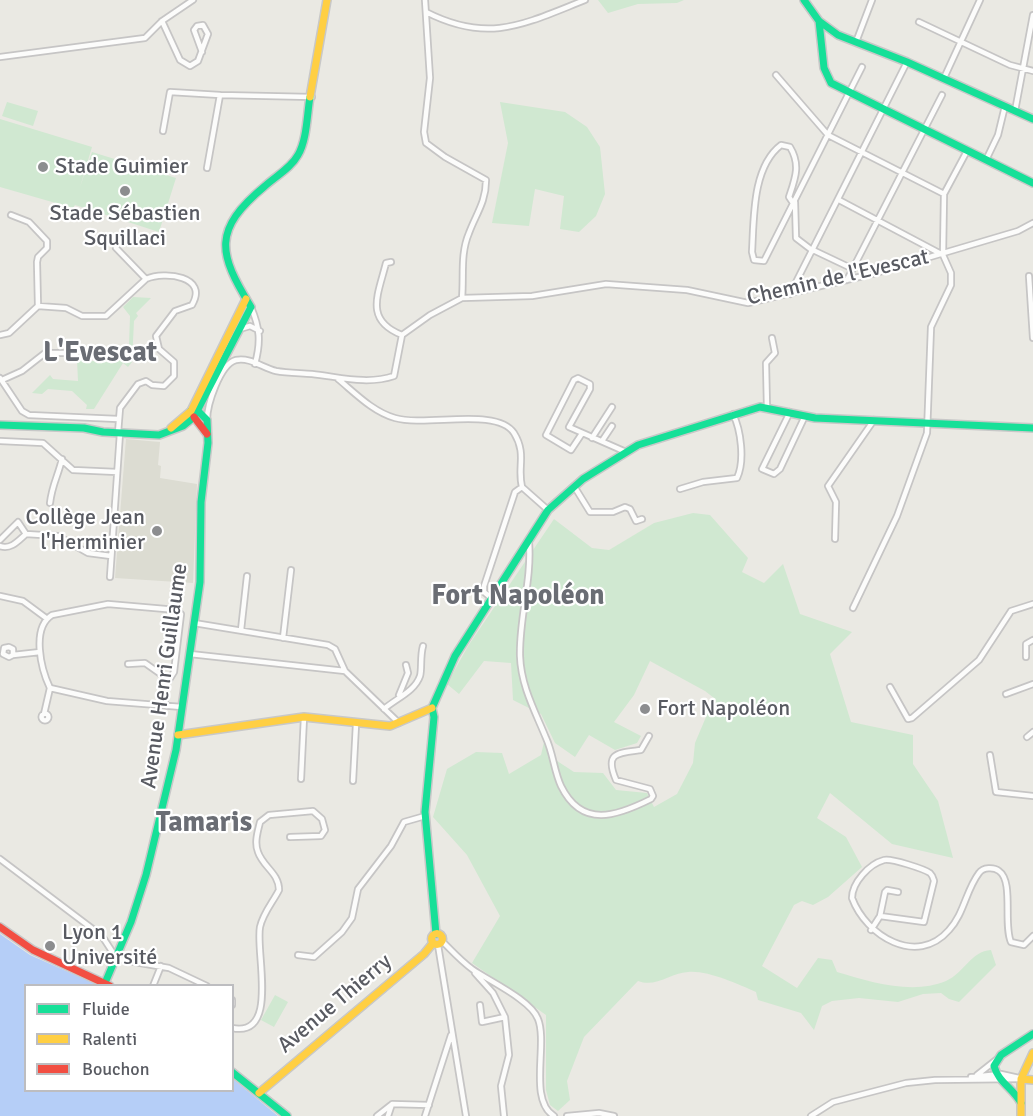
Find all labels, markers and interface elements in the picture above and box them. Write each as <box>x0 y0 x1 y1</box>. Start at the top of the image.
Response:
place label: Stade Guimier <box>55 154 188 180</box>
marker: Stade Guimier <box>36 160 50 174</box>
marker: Stade Sébastien Squillaci <box>118 184 132 198</box>
place label: Stade Sébastien Squillaci <box>50 201 200 252</box>
street label: Chemin de l'Evescat <box>744 244 932 312</box>
district label: L'Evescat <box>43 337 157 371</box>
place label: Collège Jean l'Herminier <box>25 505 145 556</box>
marker: Collège Jean l'Herminier <box>150 524 164 538</box>
street label: Avenue Henri Guillaume <box>136 562 194 790</box>
district label: Fort Napoléon <box>431 580 605 614</box>
place label: Fort Napoléon <box>657 696 790 722</box>
marker: Fort Napoléon <box>638 702 652 716</box>
district label: Tamaris <box>156 807 252 841</box>
place label: Lyon 1 Université <box>62 920 157 972</box>
marker: Lyon 1 Université <box>43 939 57 953</box>
street label: Avenue Thierry <box>273 949 397 1059</box>
legend <box>24 984 234 1092</box>
text: Fluide <box>82 998 130 1020</box>
text: Ralenti <box>82 1028 137 1050</box>
text: Bouchon <box>82 1058 150 1080</box>

